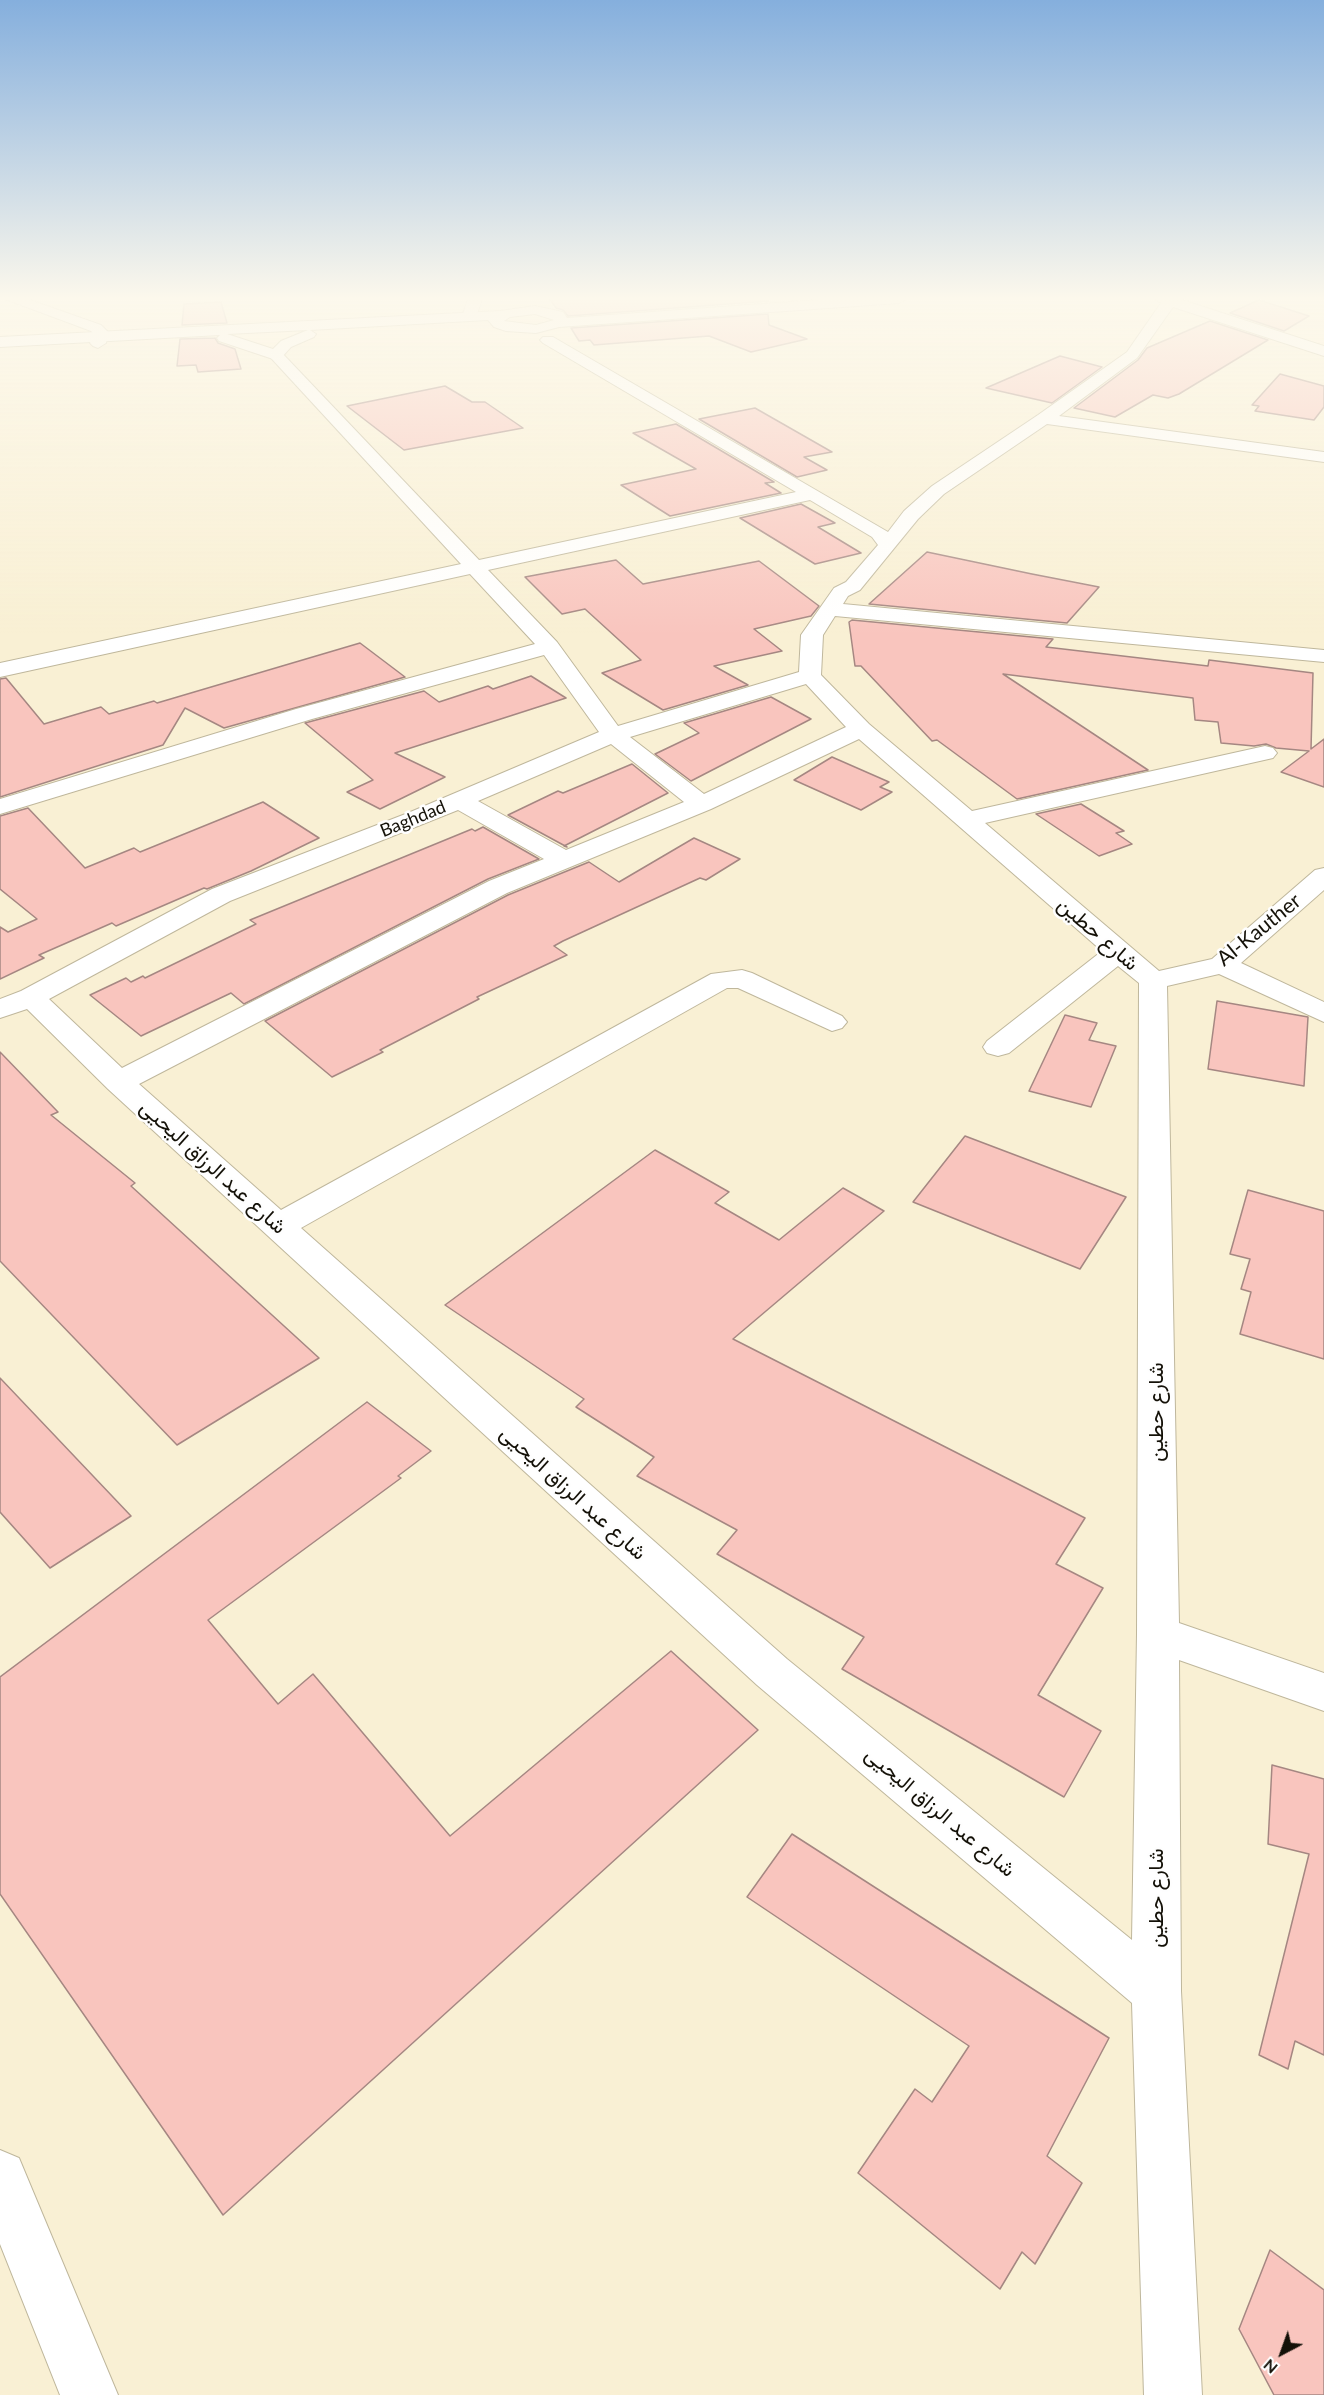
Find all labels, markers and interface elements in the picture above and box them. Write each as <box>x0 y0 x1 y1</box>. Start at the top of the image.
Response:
street label: Baghdad <box>377 796 449 842</box>
street label: Al-Kauther <box>1212 888 1306 972</box>
street label: شارع حطين <box>1052 892 1144 976</box>
street label: شارع عبد الرزاق اليحيى <box>134 1095 292 1239</box>
street label: شارع حطين <box>1143 1362 1169 1462</box>
street label: شارع عبد الرزاق اليحيى <box>494 1421 652 1565</box>
street label: شارع عبد الرزاق اليحيى <box>860 1742 1020 1882</box>
street label: شارع حطين <box>1143 1848 1169 1948</box>
north arrow <box>1252 2323 1312 2383</box>
text: N <box>1259 2356 1281 2378</box>

